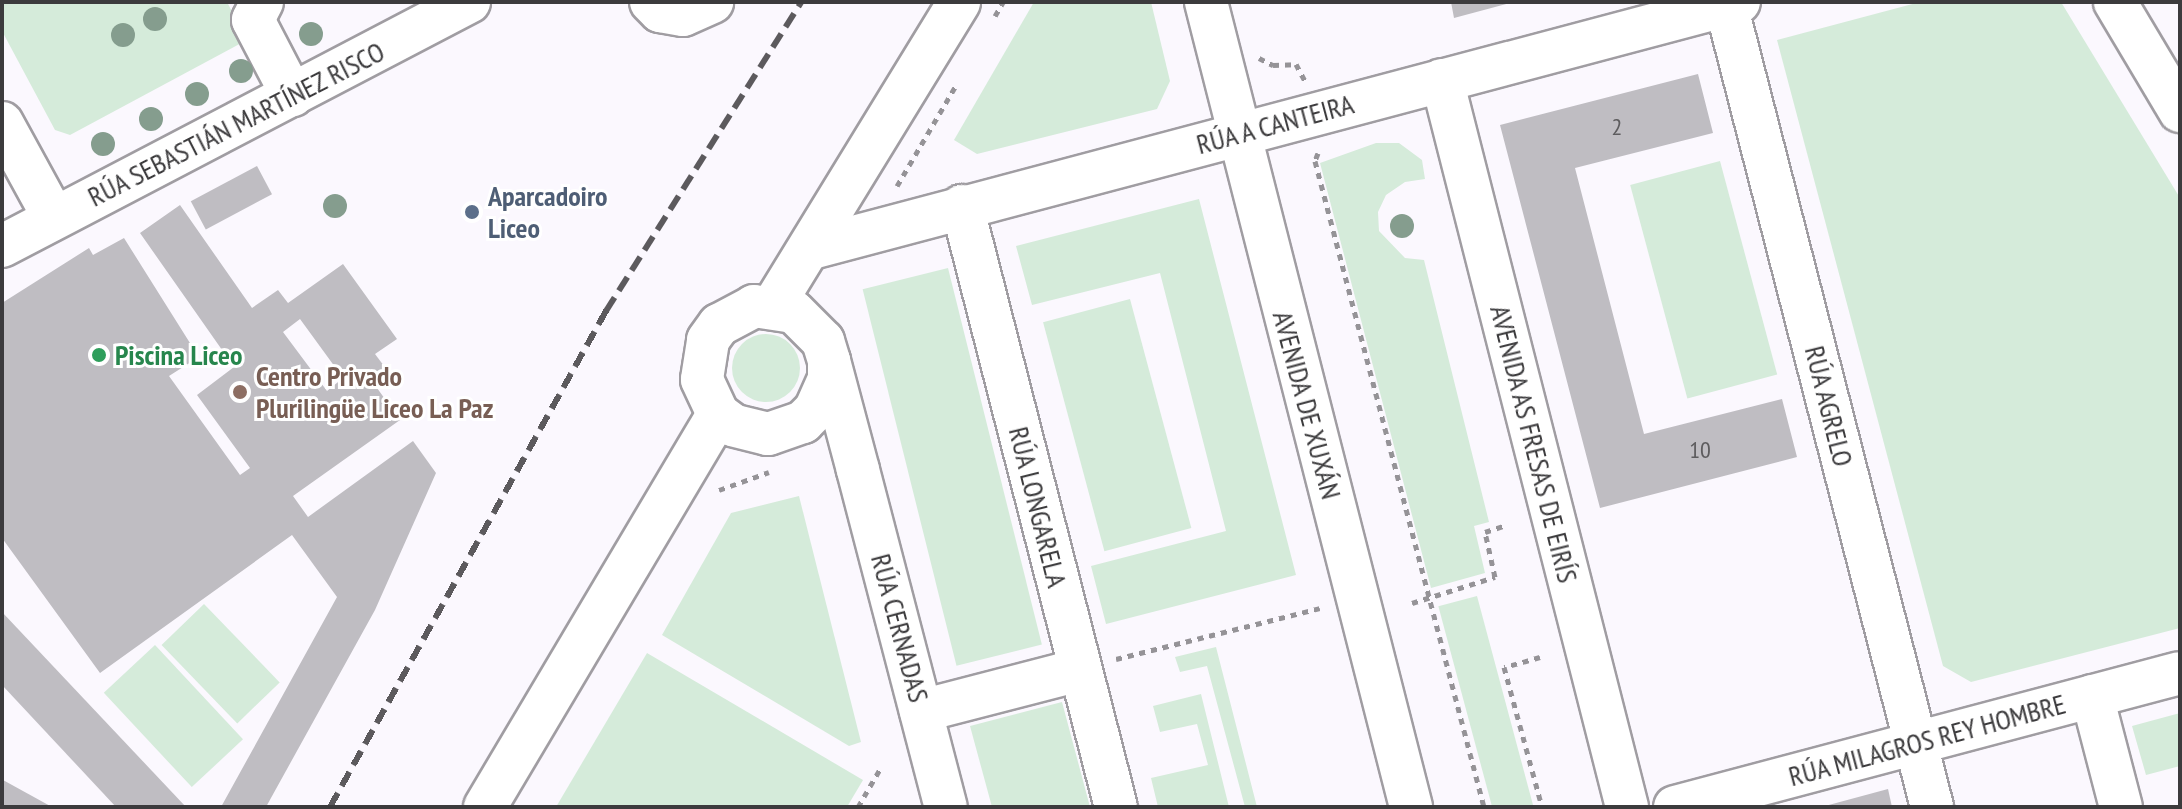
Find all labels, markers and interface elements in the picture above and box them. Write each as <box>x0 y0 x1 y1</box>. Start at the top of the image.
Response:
street label: RÚA SEBASTIÁN MARTÍNEZ RISCO <box>81 34 391 214</box>
street label: RÚA A CANTEIRA <box>1191 87 1359 161</box>
house number: 2 <box>1612 113 1622 141</box>
place label: Aparcadoiro Liceo <box>488 179 608 245</box>
marker: Aparcadoiro Liceo <box>463 203 481 221</box>
street label: AVENIDA AS FRESAS DE EIRÍS <box>1483 301 1585 587</box>
street label: AVENIDA DE XUXÁN <box>1266 307 1348 503</box>
place label: Piscina Liceo <box>115 338 242 372</box>
street label: RÚA AGRELO <box>1798 342 1860 470</box>
marker: Piscina Liceo <box>90 346 108 364</box>
place label: Centro Privado Plurilingüe Liceo La Paz <box>256 359 493 425</box>
marker: Centro Privado Plurilingüe Liceo La Paz <box>231 383 249 401</box>
street label: RÚA LONGARELA <box>1002 423 1074 591</box>
house number: 10 <box>1689 436 1711 464</box>
street label: RÚA CERNADAS <box>864 550 936 706</box>
street label: RÚA MILAGROS REY HOMBRE <box>1784 687 2070 793</box>

